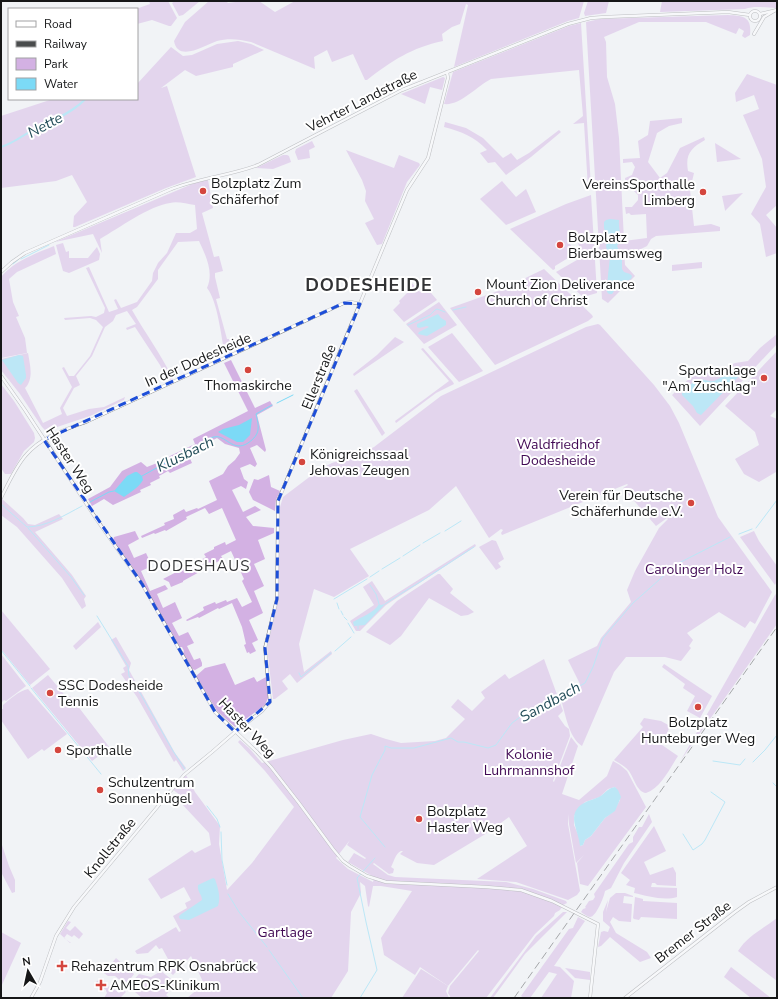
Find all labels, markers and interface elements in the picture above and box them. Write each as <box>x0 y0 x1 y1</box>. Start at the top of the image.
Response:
legend <box>8 8 138 100</box>
text: Road <box>44 16 72 32</box>
text: Railway <box>44 36 88 52</box>
text: Park <box>44 56 69 72</box>
street label: Vehrter Landstraße <box>303 65 420 138</box>
text: Water <box>44 76 78 92</box>
water label: Nette <box>24 107 66 143</box>
place label: Bolzplatz Zum Schäferhof <box>211 174 302 209</box>
place label: VereinsSporthalle Limberg <box>582 175 695 210</box>
marker: Bolzplatz Zum Schäferhof <box>198 186 208 196</box>
marker: VereinsSporthalle Limberg <box>698 187 708 197</box>
place label: Bolzplatz Bierbaumsweg <box>568 228 663 263</box>
marker: Bolzplatz Bierbaumsweg <box>555 240 565 250</box>
district label: DODESHEIDE <box>305 273 433 297</box>
place label: Mount Zion Deliverance Church of Christ <box>486 275 635 310</box>
marker: Mount Zion Deliverance Church of Christ <box>473 287 483 297</box>
street label: In der Dodesheide <box>142 328 254 392</box>
street label: Ellerstraße <box>297 342 341 412</box>
place label: Sportanlage "Am Zuschlag" <box>662 361 756 396</box>
marker: Thomaskirche <box>243 365 253 375</box>
marker: Sportanlage "Am Zuschlag" <box>759 373 769 383</box>
place label: Thomaskirche <box>204 376 292 395</box>
street label: Haster Weg <box>41 423 99 497</box>
water label: Klusbach <box>153 432 217 476</box>
park label: Waldfriedhof Dodesheide <box>516 435 600 470</box>
place label: Königreichssaal Jehovas Zeugen <box>309 445 409 480</box>
marker: Königreichssaal Jehovas Zeugen <box>297 457 307 467</box>
place label: Verein für Deutsche Schäferhunde e.V. <box>558 486 683 521</box>
marker: Verein für Deutsche Schäferhunde e.V. <box>686 498 696 508</box>
district label: DODESHAUS <box>147 556 251 576</box>
park label: Carolinger Holz <box>645 560 744 579</box>
place label: SSC Dodesheide Tennis <box>58 676 163 711</box>
water label: Sandbach <box>516 677 584 727</box>
marker: SSC Dodesheide Tennis <box>45 688 55 698</box>
street label: Haster Weg <box>214 694 280 762</box>
marker: Bolzplatz Hunteburger Weg <box>693 702 703 712</box>
place label: Bolzplatz Hunteburger Weg <box>641 713 755 748</box>
place label: Sporthalle <box>66 741 132 760</box>
marker: Sporthalle <box>53 745 63 755</box>
park label: Kolonie Luhrmannshof <box>484 745 575 780</box>
place label: Schulzentrum Sonnenhügel <box>108 773 195 808</box>
marker: Schulzentrum Sonnenhügel <box>95 785 105 795</box>
place label: Bolzplatz Haster Weg <box>427 802 503 837</box>
street label: Knollstraße <box>80 814 140 882</box>
marker: Bolzplatz Haster Weg <box>414 814 424 824</box>
street label: Bremer Straße <box>651 896 735 968</box>
park label: Gartlage <box>257 923 313 942</box>
north arrow <box>8 951 48 991</box>
text: N <box>21 954 32 970</box>
place label: Rehazentrum RPK Osnabrück <box>71 957 257 976</box>
marker: Rehazentrum RPK Osnabrück <box>56 960 68 972</box>
place label: AMEOS-Klinikum <box>110 976 220 995</box>
marker: AMEOS-Klinikum <box>95 979 107 991</box>

